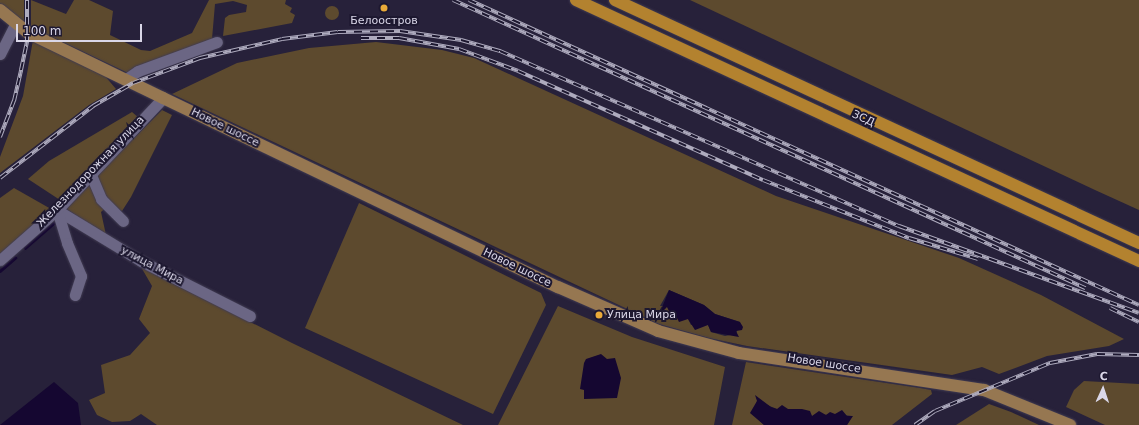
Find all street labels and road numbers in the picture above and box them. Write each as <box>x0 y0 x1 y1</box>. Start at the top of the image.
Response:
street label: Новое шоссе <box>189 106 261 150</box>
street label: ЗСД <box>850 108 876 130</box>
street label: Железнодорожная улица <box>34 114 148 230</box>
street label: улица Мира <box>119 244 185 288</box>
street label: Новое шоссе <box>481 246 553 290</box>
street label: Новое шоссе <box>786 352 862 376</box>

